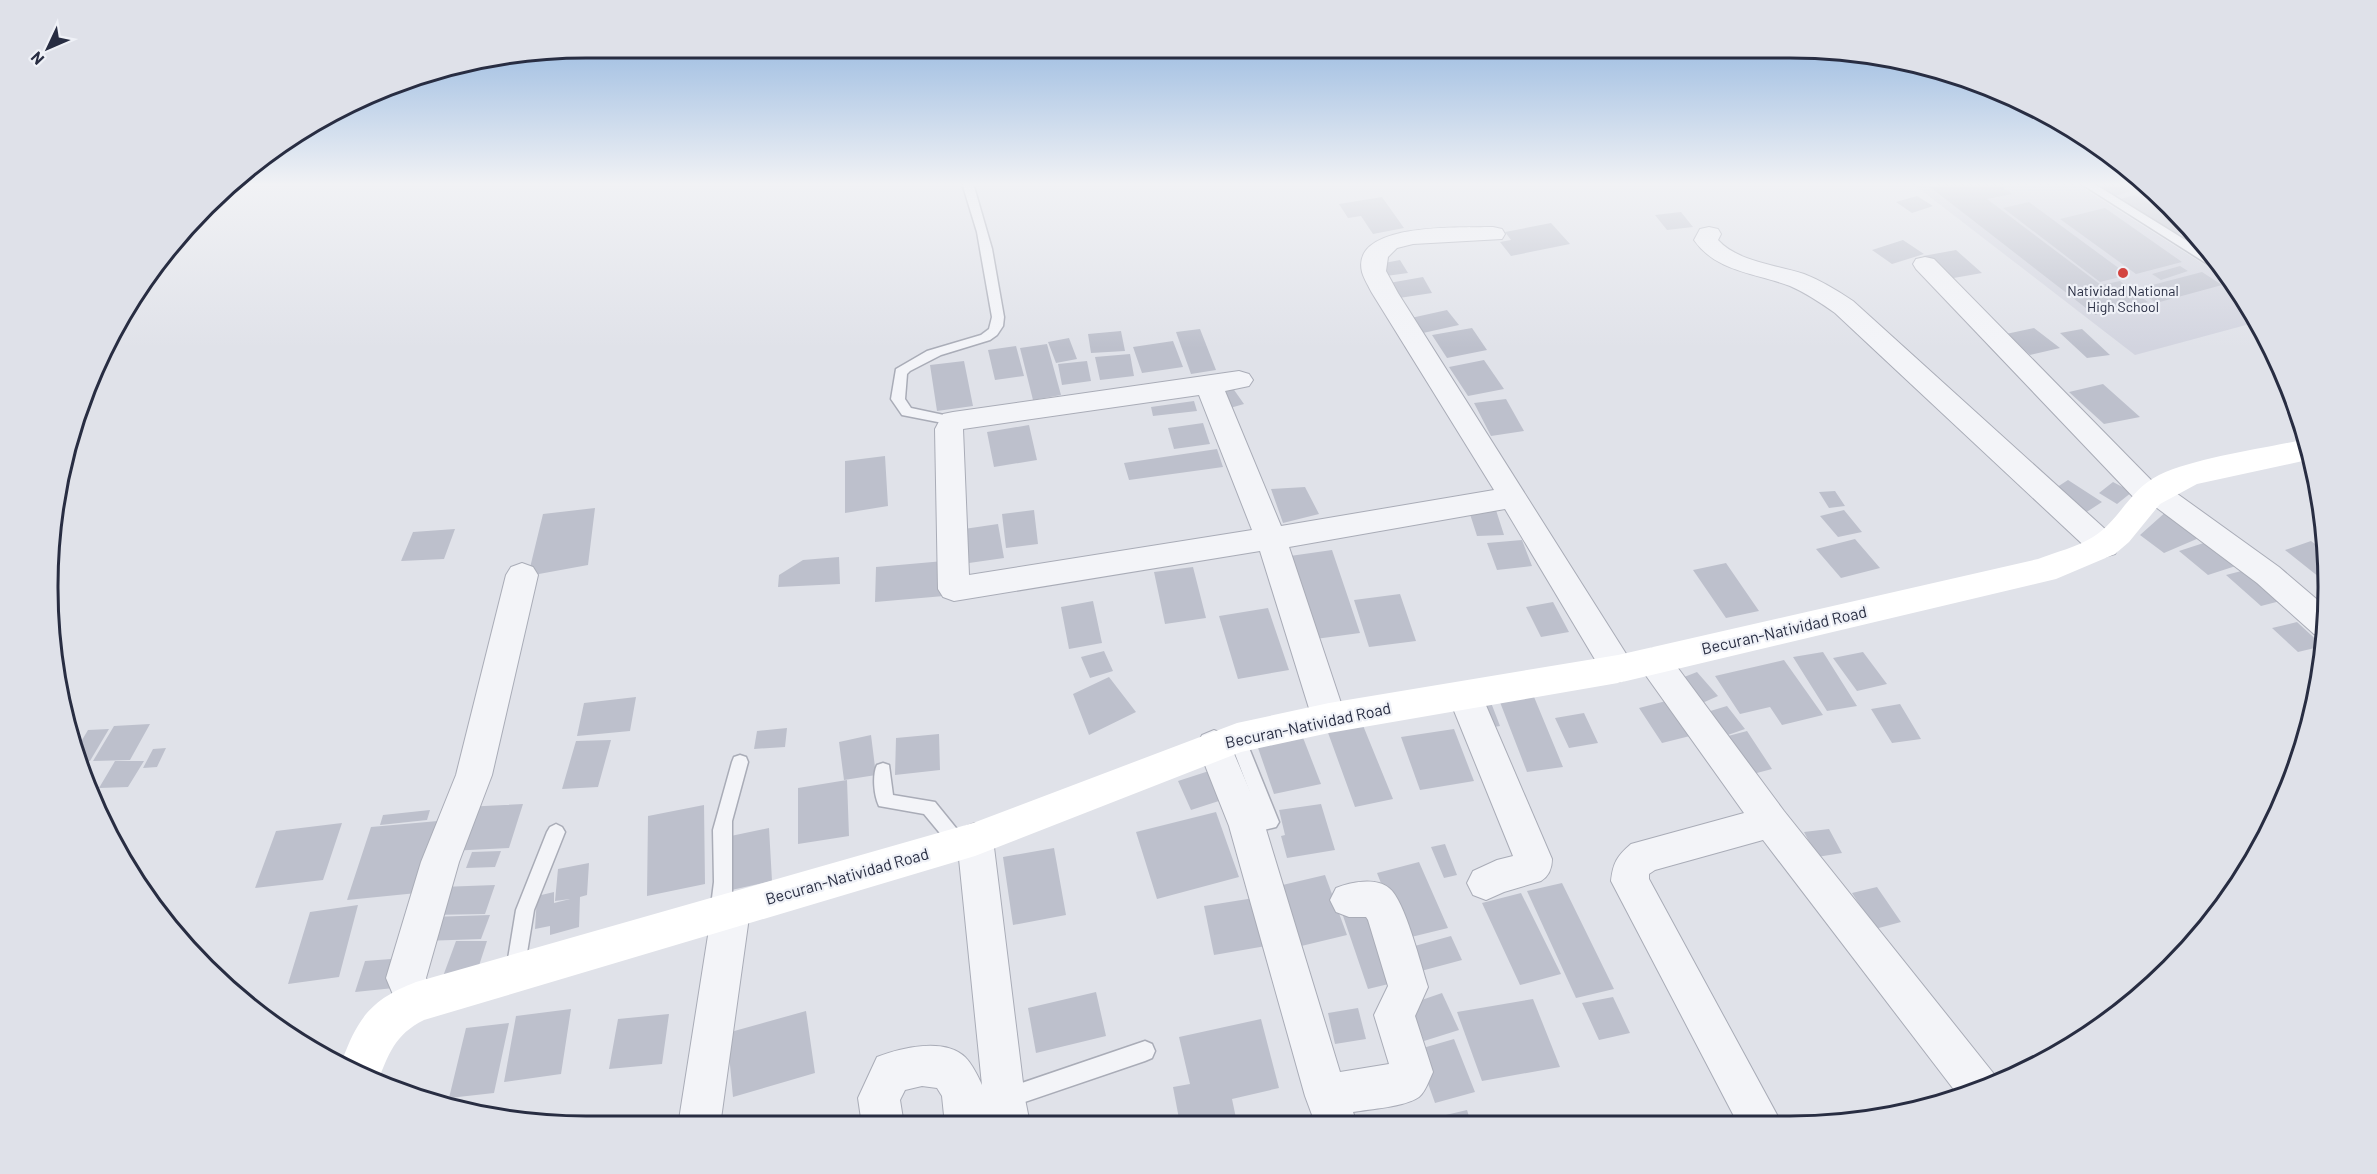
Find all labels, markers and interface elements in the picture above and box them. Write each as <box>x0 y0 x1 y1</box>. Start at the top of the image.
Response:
north arrow <box>18 18 78 78</box>
text: N <box>26 48 47 69</box>
marker: Natividad National High School <box>2116 266 2130 280</box>
place label: Natividad National High School <box>2067 282 2179 315</box>
street label: Becuran-Natividad Road <box>1699 601 1868 658</box>
street label: Becuran-Natividad Road <box>1223 698 1393 751</box>
street label: Becuran-Natividad Road <box>763 843 931 908</box>

